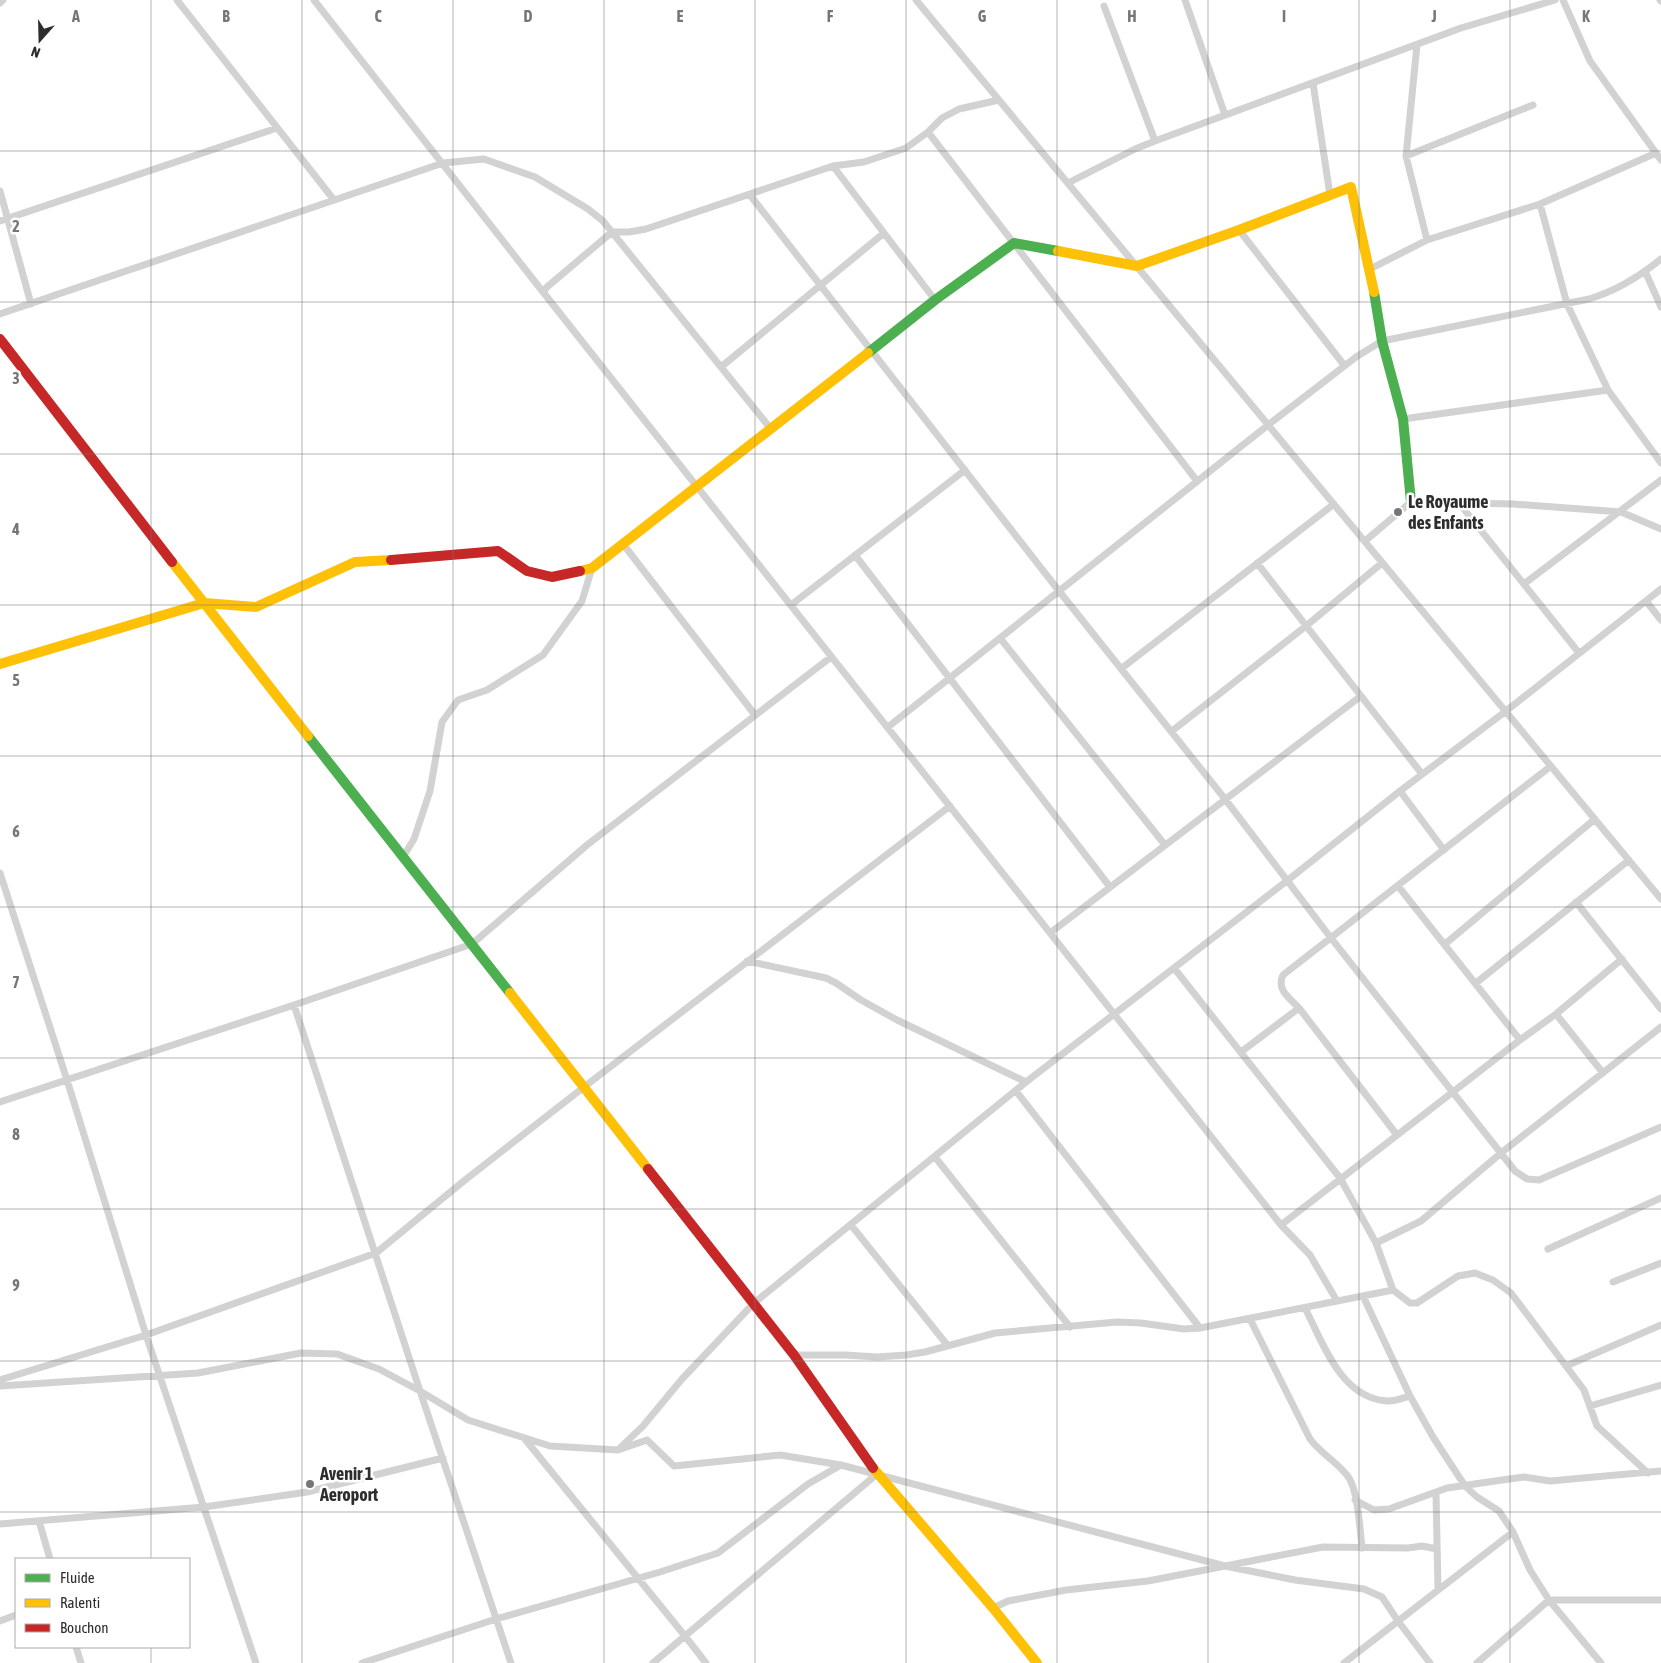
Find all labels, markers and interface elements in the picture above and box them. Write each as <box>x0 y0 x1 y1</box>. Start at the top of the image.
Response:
text: A <box>71 7 80 25</box>
text: B <box>222 7 230 25</box>
text: C <box>374 7 382 25</box>
text: D <box>524 7 533 25</box>
text: E <box>677 7 684 25</box>
text: F <box>827 7 834 25</box>
text: G <box>978 7 987 25</box>
text: H <box>1127 7 1137 25</box>
text: I <box>1282 7 1286 25</box>
text: J <box>1430 7 1437 25</box>
text: K <box>1582 7 1590 25</box>
north arrow <box>15 15 65 65</box>
text: N <box>29 43 42 61</box>
text: 2 <box>12 217 20 235</box>
text: 3 <box>12 369 20 387</box>
place label: Le Royaume des Enfants <box>1408 491 1488 533</box>
marker: Le Royaume des Enfants <box>1392 506 1404 518</box>
text: 4 <box>11 520 20 538</box>
text: 5 <box>12 671 20 689</box>
text: 6 <box>12 822 20 840</box>
text: 7 <box>12 973 20 991</box>
text: 8 <box>12 1125 20 1143</box>
text: 9 <box>12 1276 20 1294</box>
place label: Avenir 1 Aeroport <box>319 1463 379 1505</box>
marker: Avenir 1 Aeroport <box>304 1478 316 1490</box>
legend <box>15 1558 190 1648</box>
text: Fluide <box>60 1569 95 1586</box>
text: Ralenti <box>60 1594 100 1611</box>
text: Bouchon <box>60 1619 109 1636</box>

